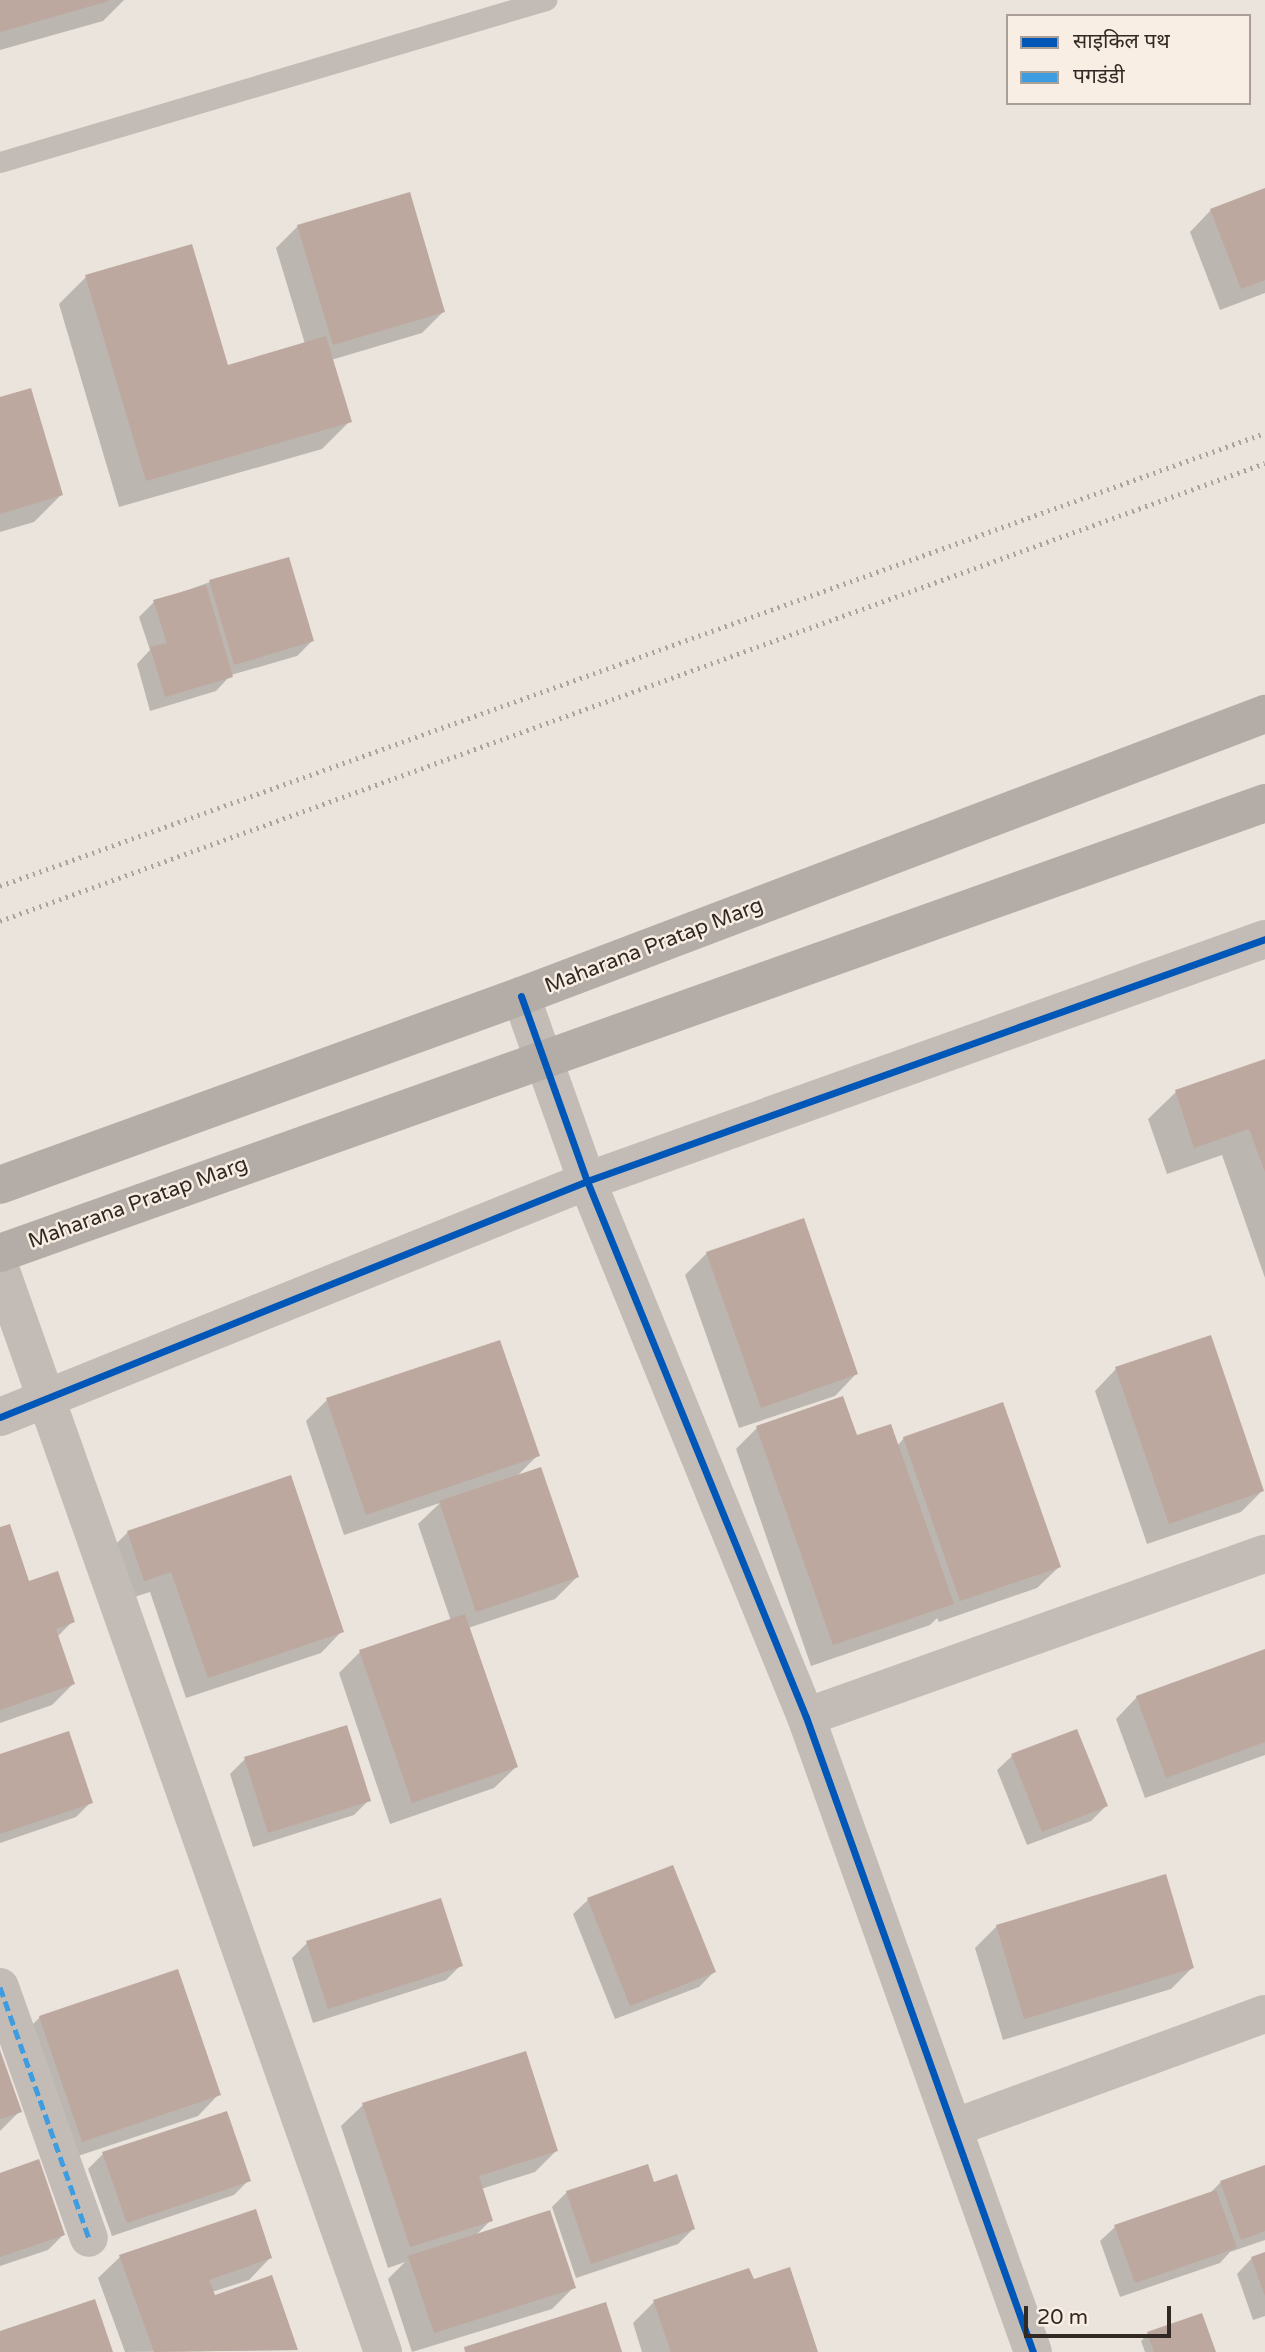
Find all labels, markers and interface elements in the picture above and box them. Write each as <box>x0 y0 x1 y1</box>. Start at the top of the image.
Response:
legend <box>1006 14 1251 105</box>
text: साइकिल पथ <box>1073 29 1170 54</box>
text: पगडंडी <box>1073 64 1125 89</box>
street label: Maharana Pratap Marg <box>541 893 767 999</box>
street label: Maharana Pratap Marg <box>25 1152 251 1254</box>
scale bar <box>1027 2292 1174 2336</box>
text: 20 m <box>1037 2305 1088 2330</box>

